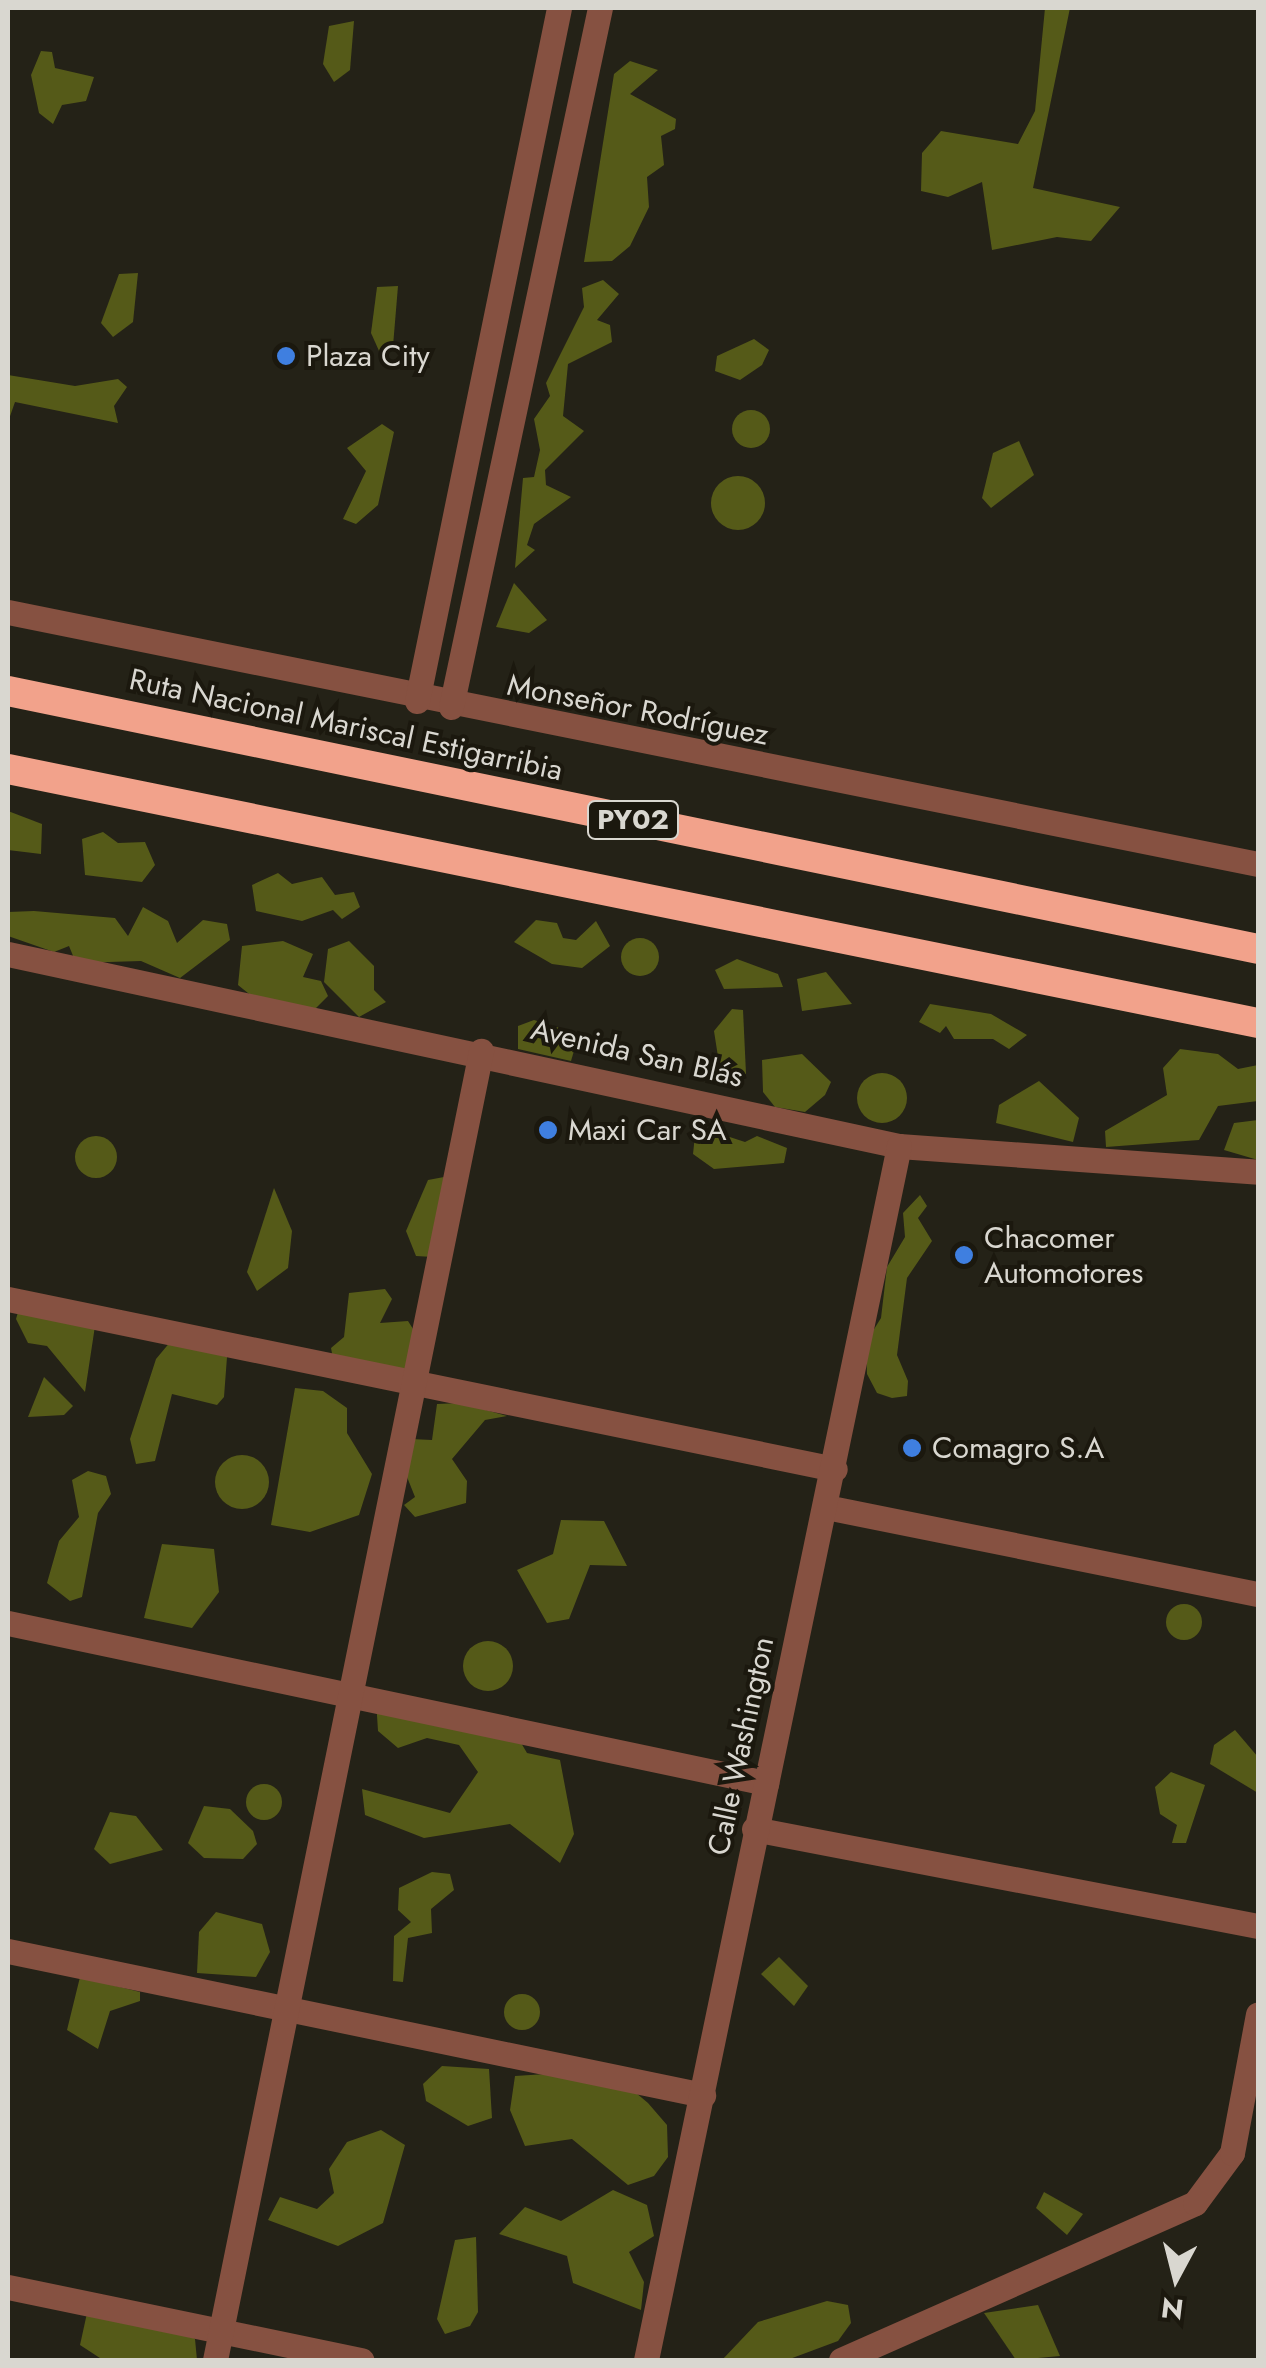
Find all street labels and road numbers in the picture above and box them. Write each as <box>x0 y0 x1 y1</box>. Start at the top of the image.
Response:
street label: Ruta Nacional Mariscal Estigarribia <box>126 661 566 789</box>
street label: Monseñor Rodríguez <box>504 667 772 753</box>
road number: PY02 <box>586 797 680 843</box>
street label: Avenida San Blás <box>527 1011 747 1095</box>
street label: Calle Washington <box>700 1634 782 1858</box>

